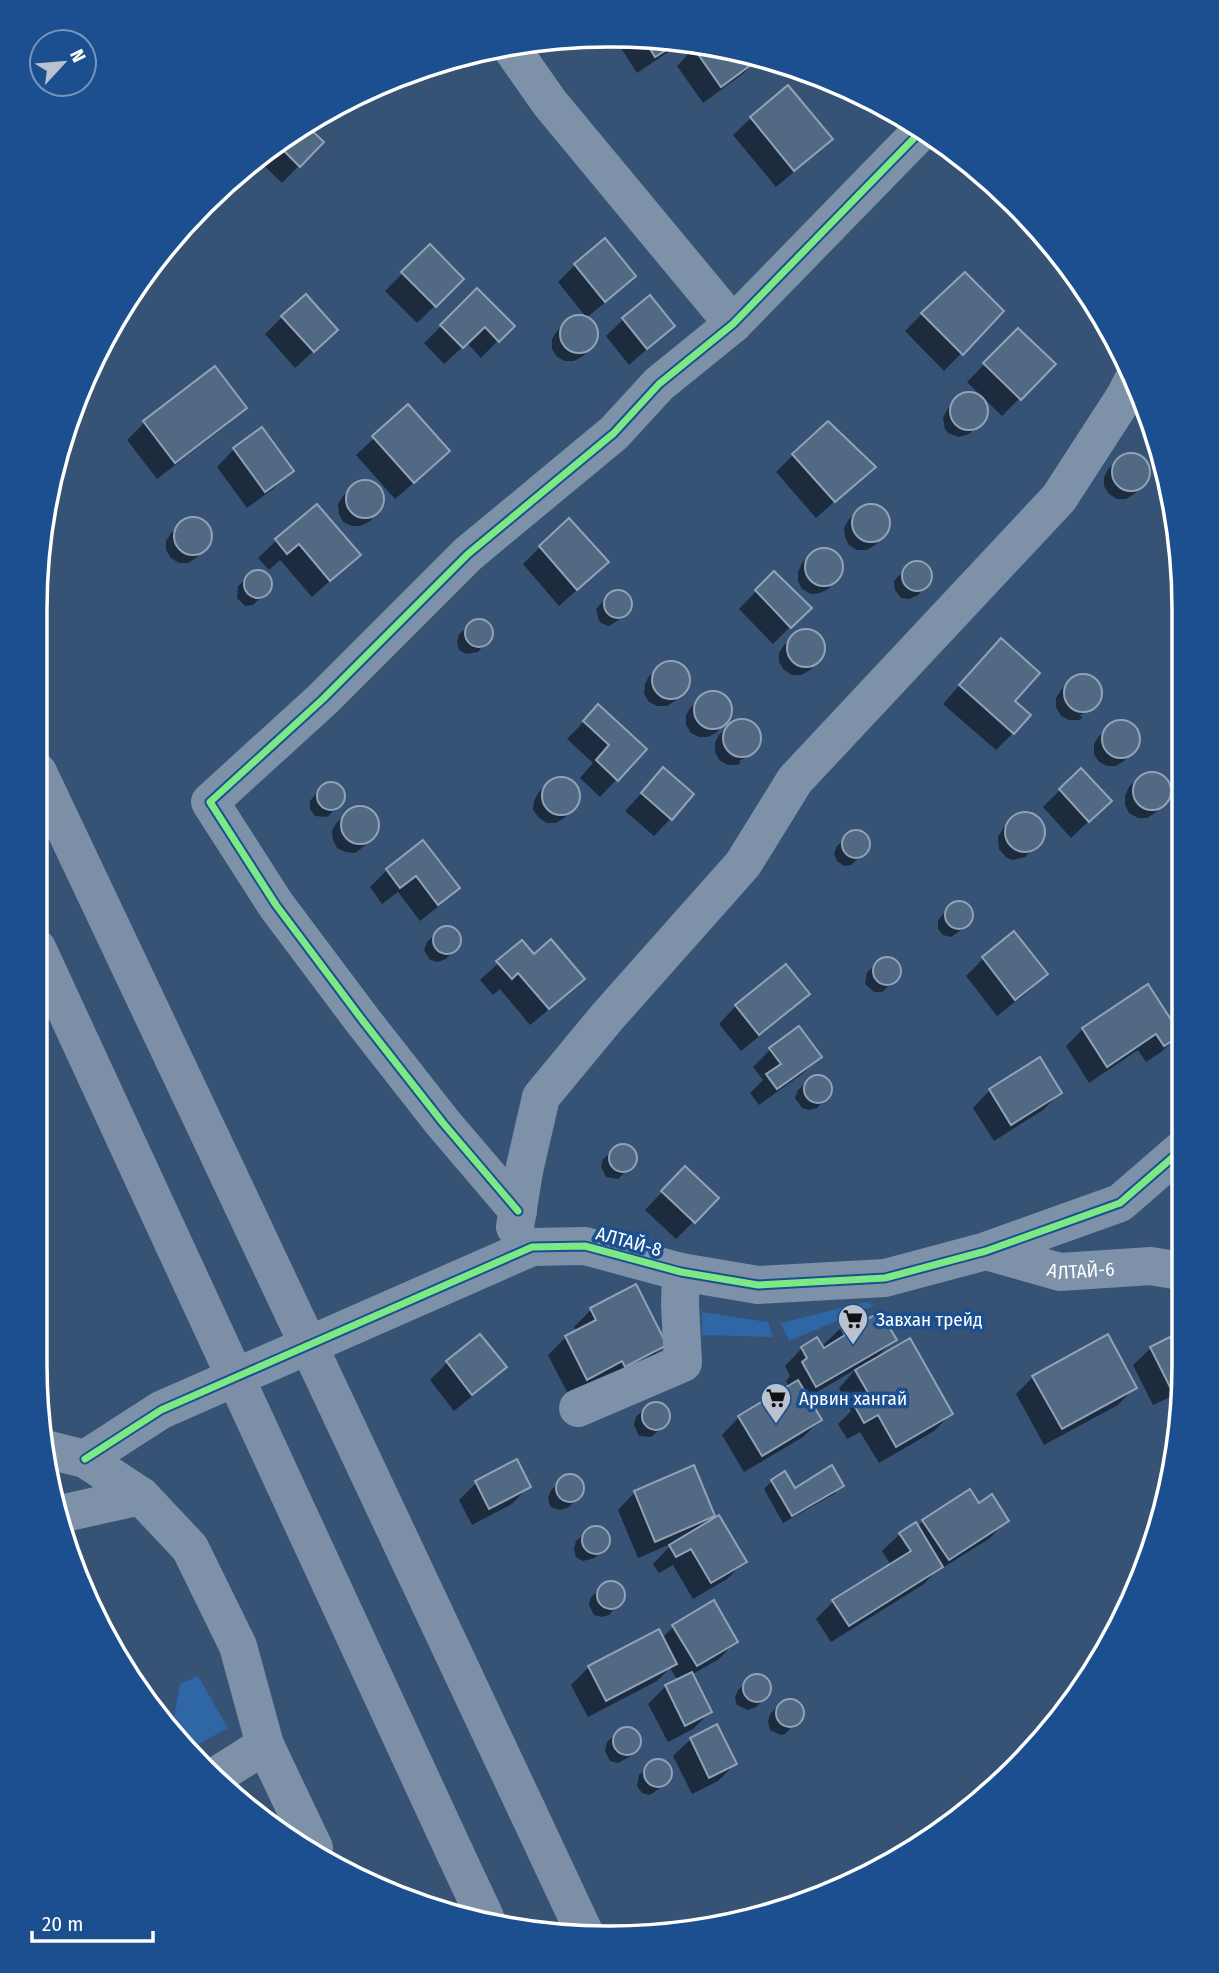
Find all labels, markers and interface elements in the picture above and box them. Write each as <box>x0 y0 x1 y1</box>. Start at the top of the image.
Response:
north arrow <box>28 28 98 98</box>
text: N <box>65 46 91 66</box>
street label: АЛТАЙ-8 <box>594 1222 664 1261</box>
street label: АЛТАЙ-6 <box>1045 1257 1115 1284</box>
supermarket icon: Завхан трейд <box>836 1302 870 1346</box>
place label: Завхан трейд <box>876 1308 983 1331</box>
supermarket icon: Арвин хангай <box>759 1381 793 1425</box>
place label: Арвин хангай <box>799 1387 907 1410</box>
scale bar <box>32 1899 152 1943</box>
text: 20 m <box>42 1911 83 1937</box>

